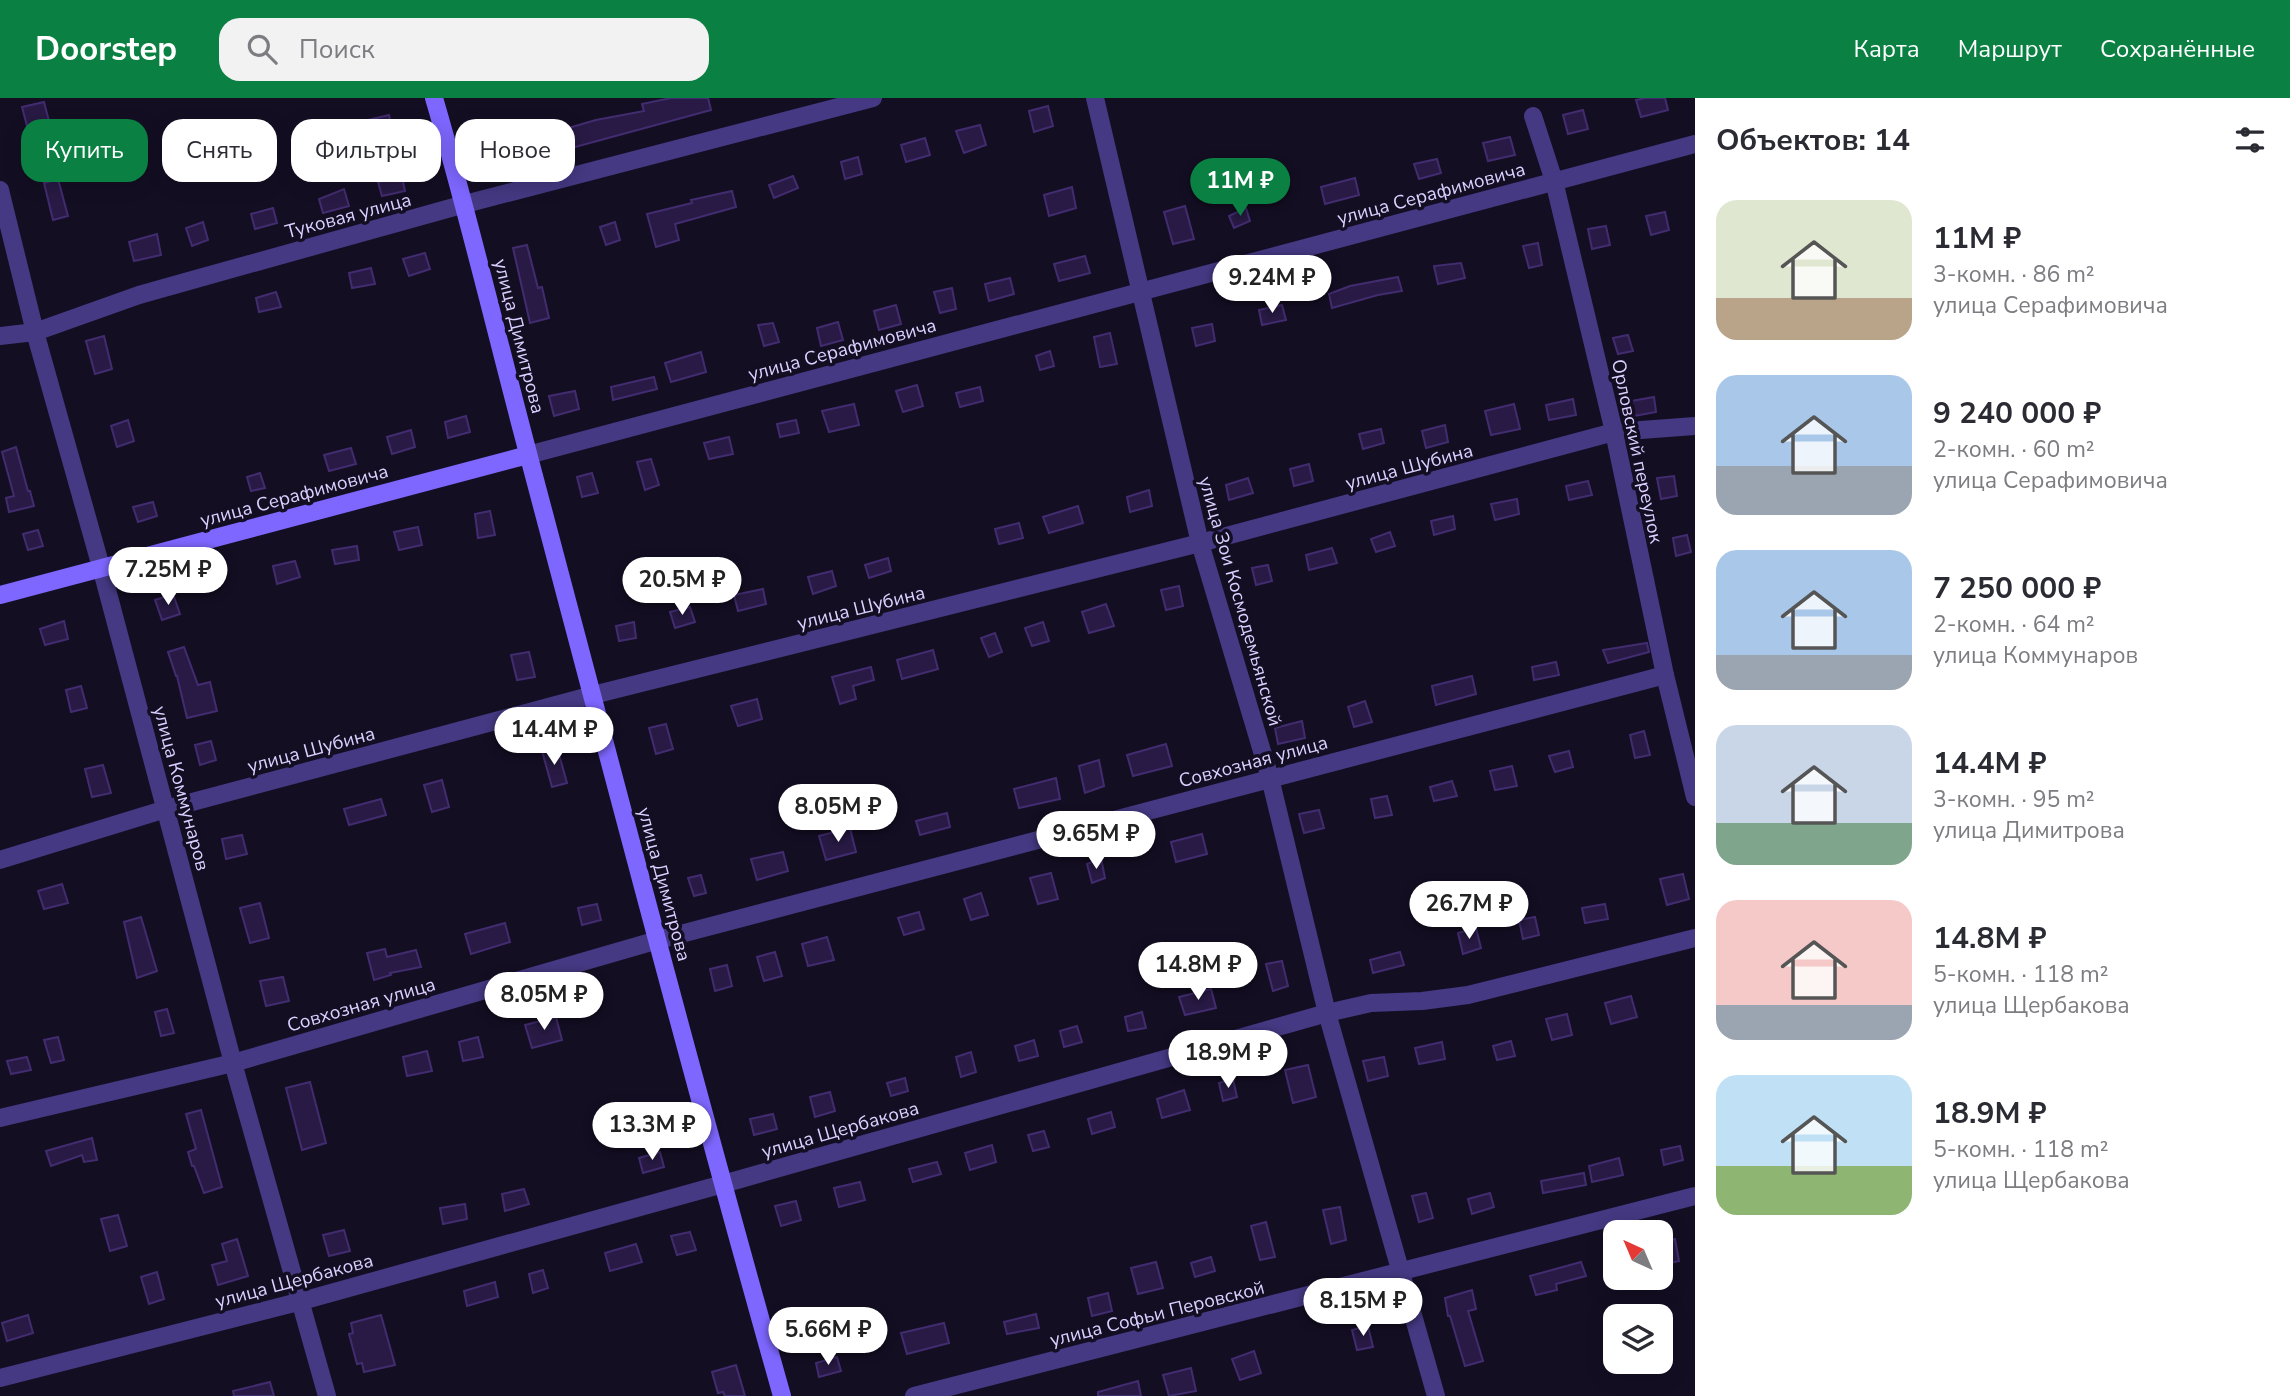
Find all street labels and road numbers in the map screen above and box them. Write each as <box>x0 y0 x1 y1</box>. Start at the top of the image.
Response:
street label: улица Серафимовича <box>1334 156 1528 232</box>
street label: Туковая улица <box>282 187 414 245</box>
street label: улица Димитрова <box>487 256 551 416</box>
street label: улица Серафимовича <box>745 312 939 388</box>
street label: Орловский переулок <box>1605 357 1669 546</box>
street label: улица Шубина <box>1343 437 1476 496</box>
street label: улица Серафимовича <box>197 458 391 534</box>
street label: улица Зои Космодемьянской <box>1192 473 1288 729</box>
street label: улица Шубина <box>794 579 928 636</box>
street label: улица Коммунаров <box>147 703 216 873</box>
street label: улица Шубина <box>245 720 378 779</box>
street label: Совхозная улица <box>1176 730 1331 794</box>
street label: улица Димитрова <box>631 804 697 964</box>
street label: Совхозная улица <box>284 971 439 1039</box>
street label: улица Щербакова <box>759 1095 922 1165</box>
street label: улица Щербакова <box>212 1247 376 1315</box>
street label: улица Софьи Перовской <box>1047 1275 1267 1353</box>

